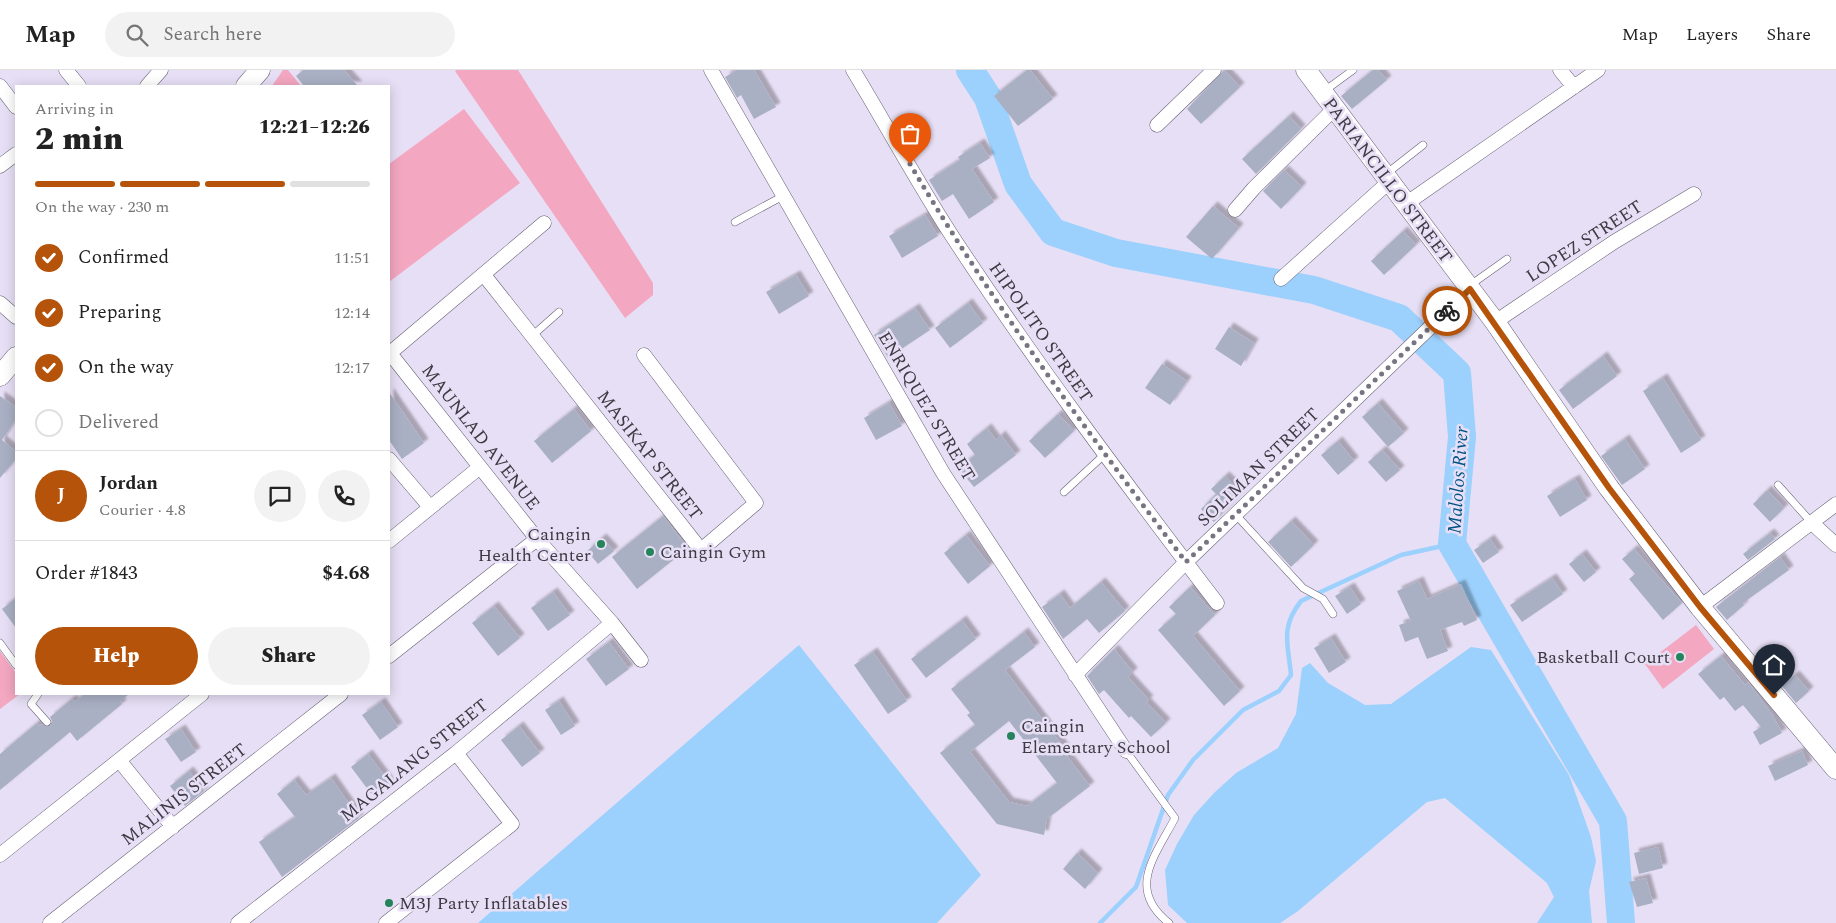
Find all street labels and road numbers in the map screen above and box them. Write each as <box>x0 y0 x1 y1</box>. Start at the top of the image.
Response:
street label: PARIANCILLO STREET <box>1316 92 1459 269</box>
street label: LOPEZ STREET <box>1521 193 1648 289</box>
street label: HIPOLITO STREET <box>982 256 1099 408</box>
street label: ENRIQUEZ STREET <box>871 326 982 486</box>
street label: MAUNLAD AVENUE <box>415 358 546 516</box>
street label: MASIKAP STREET <box>590 385 709 526</box>
street label: SOLIMAN STREET <box>1191 402 1326 533</box>
street label: MAGALANG STREET <box>334 692 494 829</box>
street label: MALINIS STREET <box>116 737 253 852</box>

